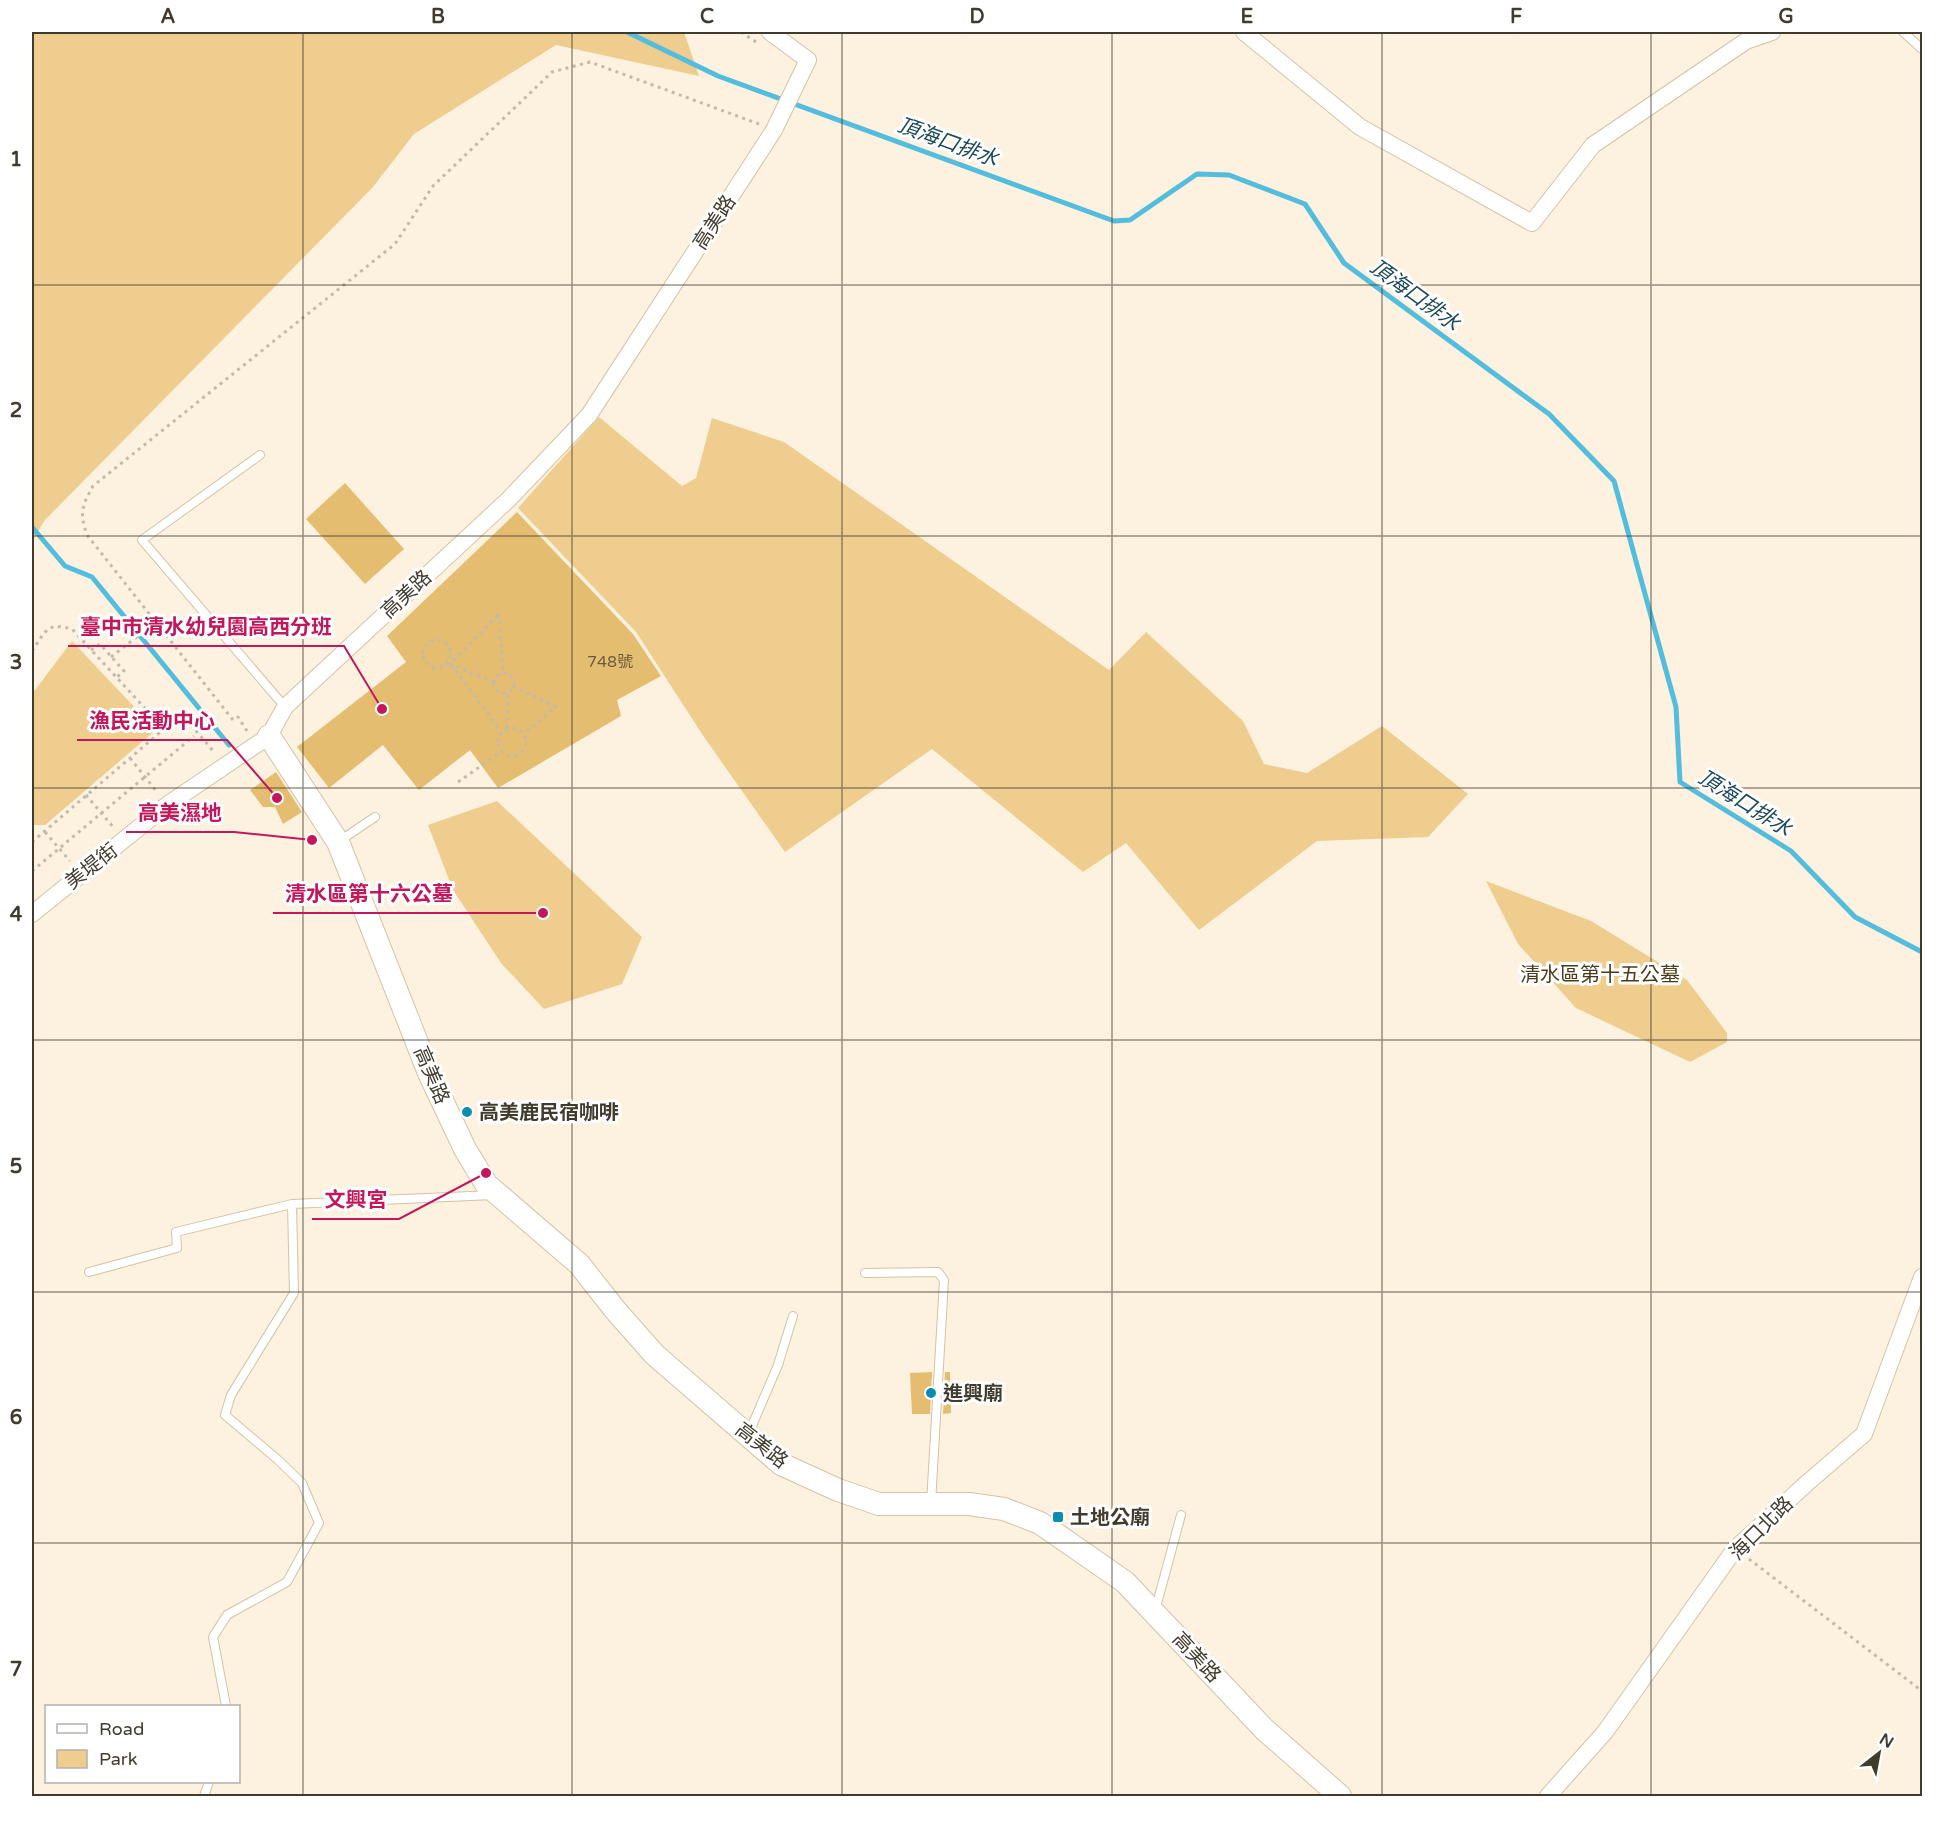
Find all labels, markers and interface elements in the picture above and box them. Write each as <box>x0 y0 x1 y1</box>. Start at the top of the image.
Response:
text: A <box>161 5 176 29</box>
text: B <box>431 5 445 29</box>
text: C <box>700 5 714 29</box>
text: D <box>969 5 985 29</box>
text: E <box>1241 5 1254 29</box>
text: F <box>1510 5 1522 29</box>
text: G <box>1778 5 1794 29</box>
water label: 頂海口排水 <box>894 113 1002 173</box>
text: 1 <box>10 148 22 172</box>
street label: 高美路 <box>688 191 741 254</box>
water label: 頂海口排水 <box>1365 254 1465 337</box>
text: 2 <box>10 399 22 423</box>
street label: 高美路 <box>377 565 437 624</box>
callout: 臺中市清水幼兒園高西分班 <box>68 607 344 646</box>
text: 臺中市清水幼兒園高西分班 <box>80 615 332 640</box>
text: 3 <box>10 651 22 675</box>
house number: 748號 <box>587 652 633 672</box>
callout: 漁民活動中心 <box>77 701 227 740</box>
text: 漁民活動中心 <box>89 709 215 734</box>
water label: 頂海口排水 <box>1694 765 1797 842</box>
callout: 高美濕地 <box>126 793 234 832</box>
text: 高美濕地 <box>138 801 222 826</box>
street label: 美堤街 <box>61 839 123 895</box>
callout: 清水區第十六公墓 <box>273 874 465 913</box>
text: 清水區第十六公墓 <box>285 882 453 907</box>
text: 4 <box>10 903 23 927</box>
park label: 清水區第十五公墓 <box>1520 963 1680 987</box>
street label: 高美路 <box>408 1043 454 1108</box>
place label: 高美鹿民宿咖啡 <box>479 1101 619 1125</box>
marker: 高美鹿民宿咖啡 <box>460 1105 474 1119</box>
text: 5 <box>10 1155 22 1179</box>
callout: 文興宮 <box>312 1180 399 1219</box>
text: 文興宮 <box>325 1188 388 1213</box>
place label: 進興廟 <box>943 1382 1003 1406</box>
marker: 進興廟 <box>924 1386 938 1400</box>
text: 6 <box>10 1406 22 1430</box>
street label: 高美路 <box>730 1418 792 1474</box>
street label: 海口北路 <box>1725 1492 1798 1565</box>
place label: 土地公廟 <box>1070 1506 1150 1530</box>
marker: 土地公廟 <box>1051 1510 1065 1524</box>
street label: 高美路 <box>1167 1628 1226 1688</box>
text: 7 <box>10 1658 22 1682</box>
legend <box>45 1705 240 1783</box>
text: Road <box>99 1718 144 1740</box>
north arrow <box>1849 1723 1909 1783</box>
text: N <box>1876 1729 1897 1753</box>
text: Park <box>99 1748 138 1770</box>

